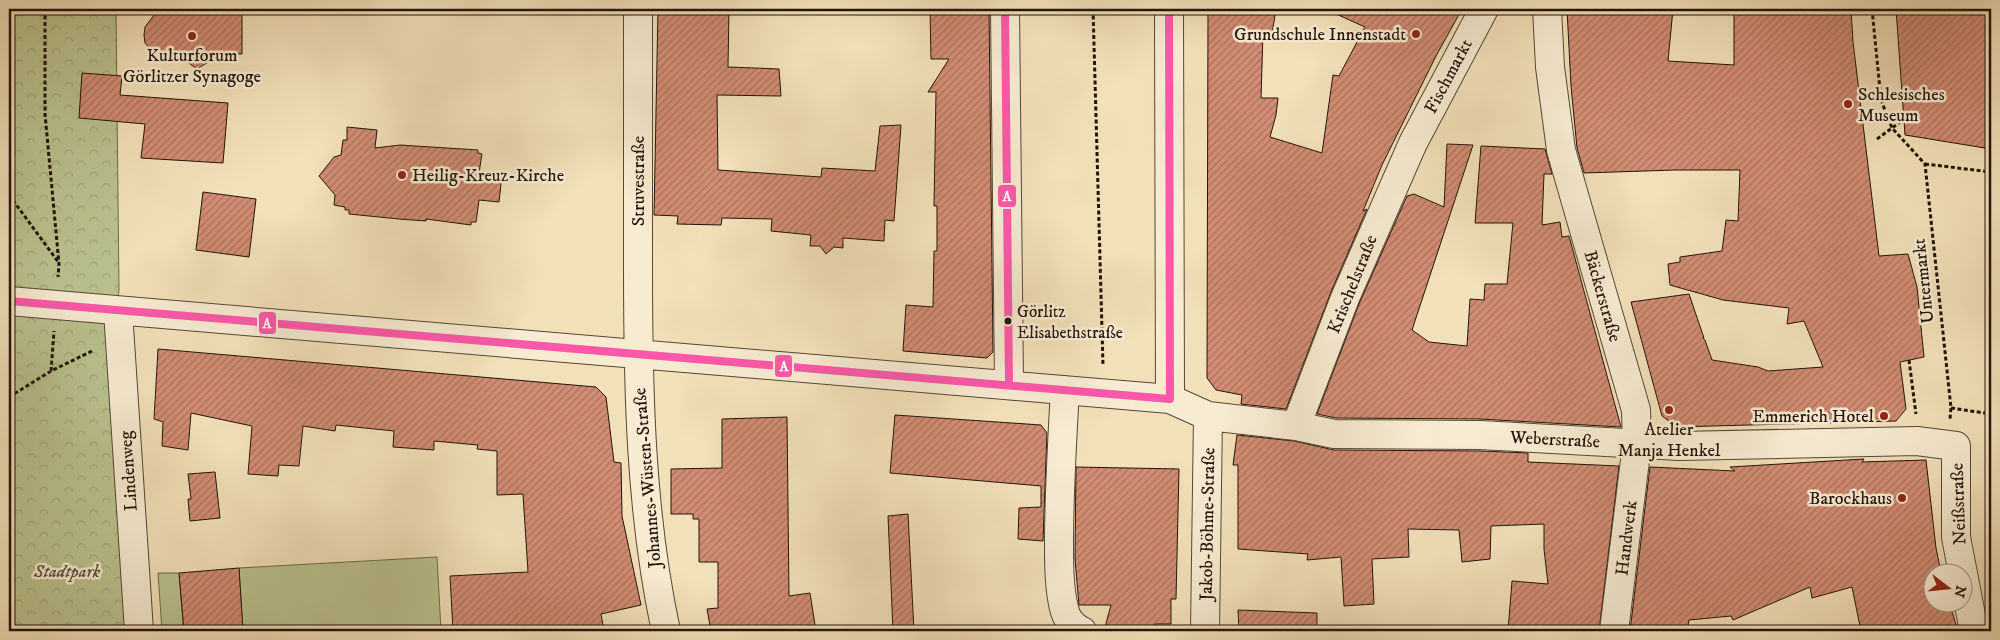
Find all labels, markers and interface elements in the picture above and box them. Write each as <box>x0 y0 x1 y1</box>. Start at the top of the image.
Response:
place label: Grundschule Innenstadt <box>1234 24 1406 46</box>
marker: Grundschule Innenstadt <box>1410 28 1422 40</box>
marker: Kulturforum Görlitzer Synagoge <box>186 30 198 42</box>
street label: Fischmarkt <box>1420 35 1478 118</box>
place label: Kulturforum Görlitzer Synagoge <box>123 45 261 88</box>
place label: Schlesisches Museum <box>1858 84 1945 127</box>
marker: Schlesisches Museum <box>1842 98 1854 110</box>
street label: Struvestraße <box>628 136 650 226</box>
place label: Heilig-Kreuz-Kirche <box>412 165 564 187</box>
marker: Heilig-Kreuz-Kirche <box>396 169 408 181</box>
line badge: A <box>997 184 1017 208</box>
text: A <box>1002 188 1013 206</box>
street label: Krischelstraße <box>1323 232 1383 337</box>
street label: Untermarkt <box>1909 237 1939 324</box>
street label: Bäckerstraße <box>1578 248 1626 345</box>
place label: Görlitz Elisabethstraße <box>1017 301 1123 344</box>
line badge: A <box>258 311 277 335</box>
text: A <box>262 315 273 333</box>
marker: Görlitz Elisabethstraße <box>1003 316 1013 326</box>
line badge: A <box>774 354 793 378</box>
text: A <box>779 358 790 376</box>
street label: Johannes-Wüsten-Straße <box>629 387 667 571</box>
marker: Atelier Manja Henkel <box>1663 404 1675 416</box>
place label: Emmerich Hotel <box>1752 406 1875 428</box>
marker: Emmerich Hotel <box>1878 410 1890 422</box>
place label: Atelier Manja Henkel <box>1618 419 1721 462</box>
street label: Weberstraße <box>1508 427 1601 453</box>
street label: Lindenweg <box>115 430 143 512</box>
street label: Jakob-Böhme-Straße <box>1196 447 1220 603</box>
street label: Neißstraße <box>1947 463 1971 545</box>
place label: Barockhaus <box>1809 488 1892 510</box>
marker: Barockhaus <box>1896 492 1908 504</box>
street label: Handwerk <box>1611 499 1643 577</box>
park label: Stadtpark <box>33 561 101 583</box>
north arrow <box>1922 562 1972 612</box>
text: N <box>1949 583 1970 600</box>

